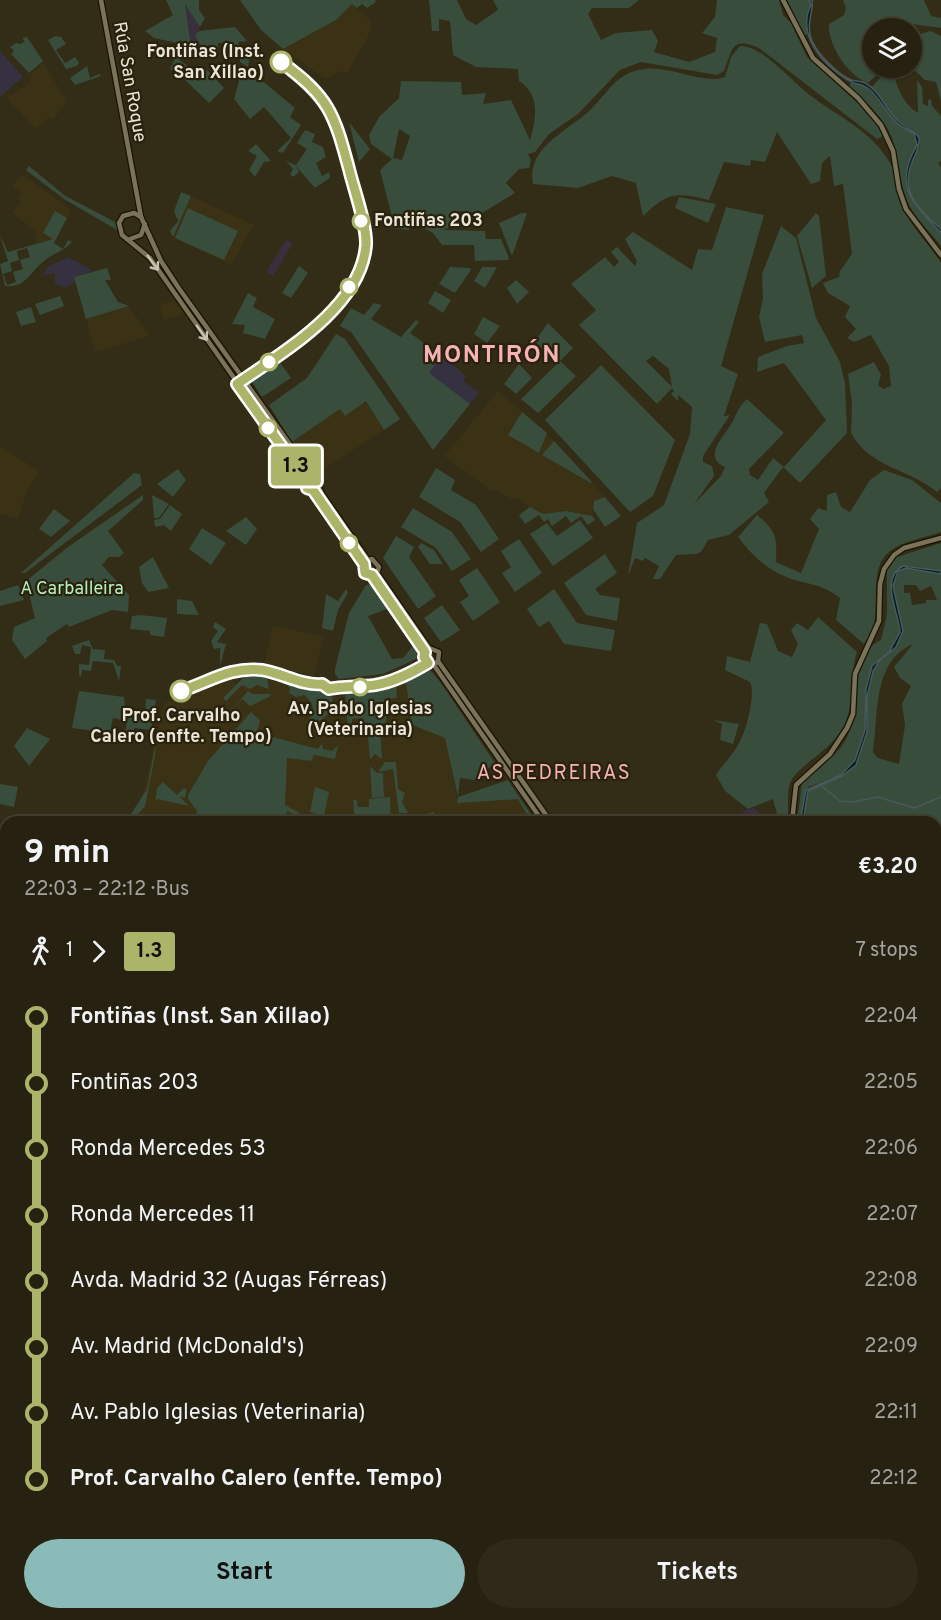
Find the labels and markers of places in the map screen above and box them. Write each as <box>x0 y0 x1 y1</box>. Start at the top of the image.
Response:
place label: Fontiñas (Inst. San Xillao) <box>146 41 264 85</box>
marker: Fontiñas (Inst. San Xillao) <box>270 51 292 73</box>
place label: Fontiñas 203 <box>374 210 483 233</box>
marker: Fontiñas 203 <box>352 212 370 230</box>
unlabelled marker <box>340 278 358 296</box>
unlabelled marker <box>260 353 278 371</box>
unlabelled marker <box>259 419 277 437</box>
unlabelled marker <box>340 534 358 552</box>
marker: Av. Pablo Iglesias (Veterinaria) <box>351 678 369 696</box>
marker: Prof. Carvalho Calero (enfte. Tempo) <box>170 680 192 702</box>
place label: Av. Pablo Iglesias (Veterinaria) <box>288 698 432 742</box>
place label: Prof. Carvalho Calero (enfte. Tempo) <box>90 705 272 749</box>

